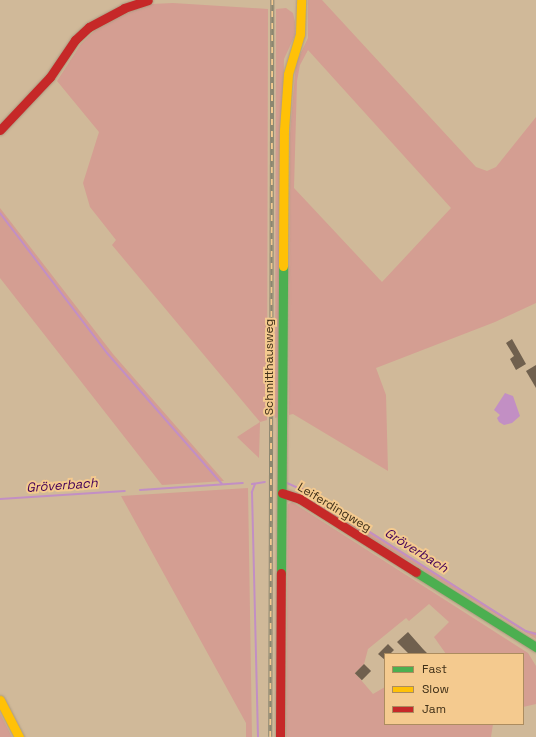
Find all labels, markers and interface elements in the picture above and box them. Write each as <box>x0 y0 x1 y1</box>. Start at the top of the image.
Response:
street label: Schmitthausweg <box>263 319 277 415</box>
water label: Gröverbach <box>26 476 98 496</box>
street label: Leiferdingweg <box>295 480 373 536</box>
water label: Gröverbach <box>381 525 451 577</box>
legend <box>384 653 524 725</box>
text: Fast <box>422 661 447 677</box>
text: Slow <box>422 681 449 697</box>
text: Jam <box>422 701 446 717</box>

